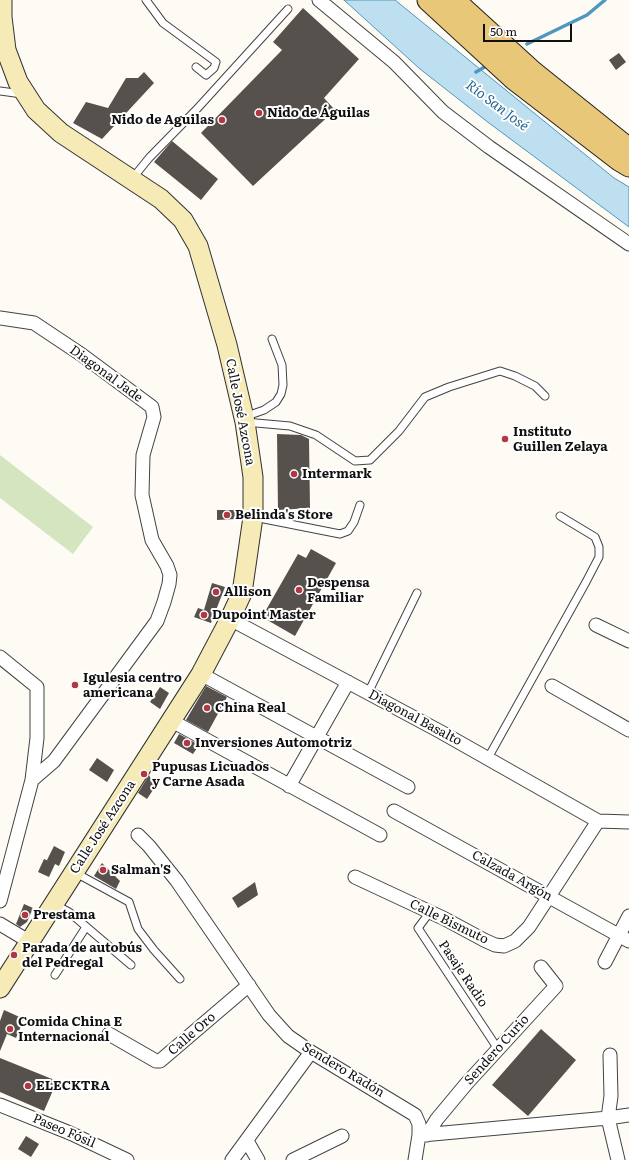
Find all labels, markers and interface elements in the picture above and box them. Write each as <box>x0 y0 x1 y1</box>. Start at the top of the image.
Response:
scale bar <box>485 16 574 42</box>
text: 50 m <box>490 22 517 40</box>
water label: Río San José <box>462 77 532 135</box>
place label: Nido de Águilas <box>267 105 370 121</box>
marker: Nido de Águilas <box>254 108 264 118</box>
place label: Nido de Aguilas <box>111 112 214 128</box>
marker: Nido de Aguilas <box>217 115 227 125</box>
street label: Diagonal Jade <box>66 342 146 406</box>
street label: Calle José Azcona <box>222 357 258 467</box>
place label: Instituto Guillen Zelaya <box>513 424 608 455</box>
marker: Instituto Guillen Zelaya <box>500 434 510 444</box>
place label: Intermark <box>302 466 372 482</box>
marker: Intermark <box>289 469 299 479</box>
place label: Belinda's Store <box>235 507 333 523</box>
marker: Belinda's Store <box>222 510 232 520</box>
place label: Despensa Familiar <box>307 575 370 606</box>
place label: Allison <box>224 584 271 600</box>
marker: Despensa Familiar <box>294 585 304 595</box>
marker: Allison <box>211 587 221 597</box>
place label: Dupoint Master <box>212 607 316 623</box>
marker: Dupoint Master <box>199 610 209 620</box>
place label: Igulesia centro americana <box>83 670 182 701</box>
marker: Igulesia centro americana <box>70 680 80 690</box>
street label: Diagonal Basalto <box>366 687 464 749</box>
place label: China Real <box>215 700 286 716</box>
marker: China Real <box>202 703 212 713</box>
place label: Inversiones Automotriz <box>195 735 352 751</box>
marker: Inversiones Automotriz <box>182 738 192 748</box>
place label: Pupusas Licuados y Carne Asada <box>152 759 269 790</box>
marker: Pupusas Licuados y Carne Asada <box>139 769 149 779</box>
street label: Calle José Azcona <box>67 777 139 877</box>
street label: Calzada Argón <box>469 847 555 905</box>
place label: Salman'S <box>111 862 171 878</box>
marker: Salman'S <box>98 865 108 875</box>
street label: Calle Bismuto <box>407 896 491 948</box>
place label: Prestama <box>33 907 95 923</box>
marker: Prestama <box>20 910 30 920</box>
street label: Pasaje Radio <box>435 938 491 1010</box>
place label: Parada de autobús del Pedregal <box>22 940 142 971</box>
marker: Parada de autobús del Pedregal <box>9 950 19 960</box>
street label: Calle Oro <box>165 1009 219 1059</box>
street label: Sendero Curio <box>461 1012 533 1088</box>
place label: Comida China E Internacional <box>18 1014 122 1045</box>
marker: Comida China E Internacional <box>5 1024 15 1034</box>
street label: Sendero Radón <box>299 1039 387 1101</box>
place label: ELECKTRA <box>36 1078 110 1094</box>
marker: ELECKTRA <box>23 1081 33 1091</box>
street label: Paseo Fósil <box>30 1111 98 1151</box>

